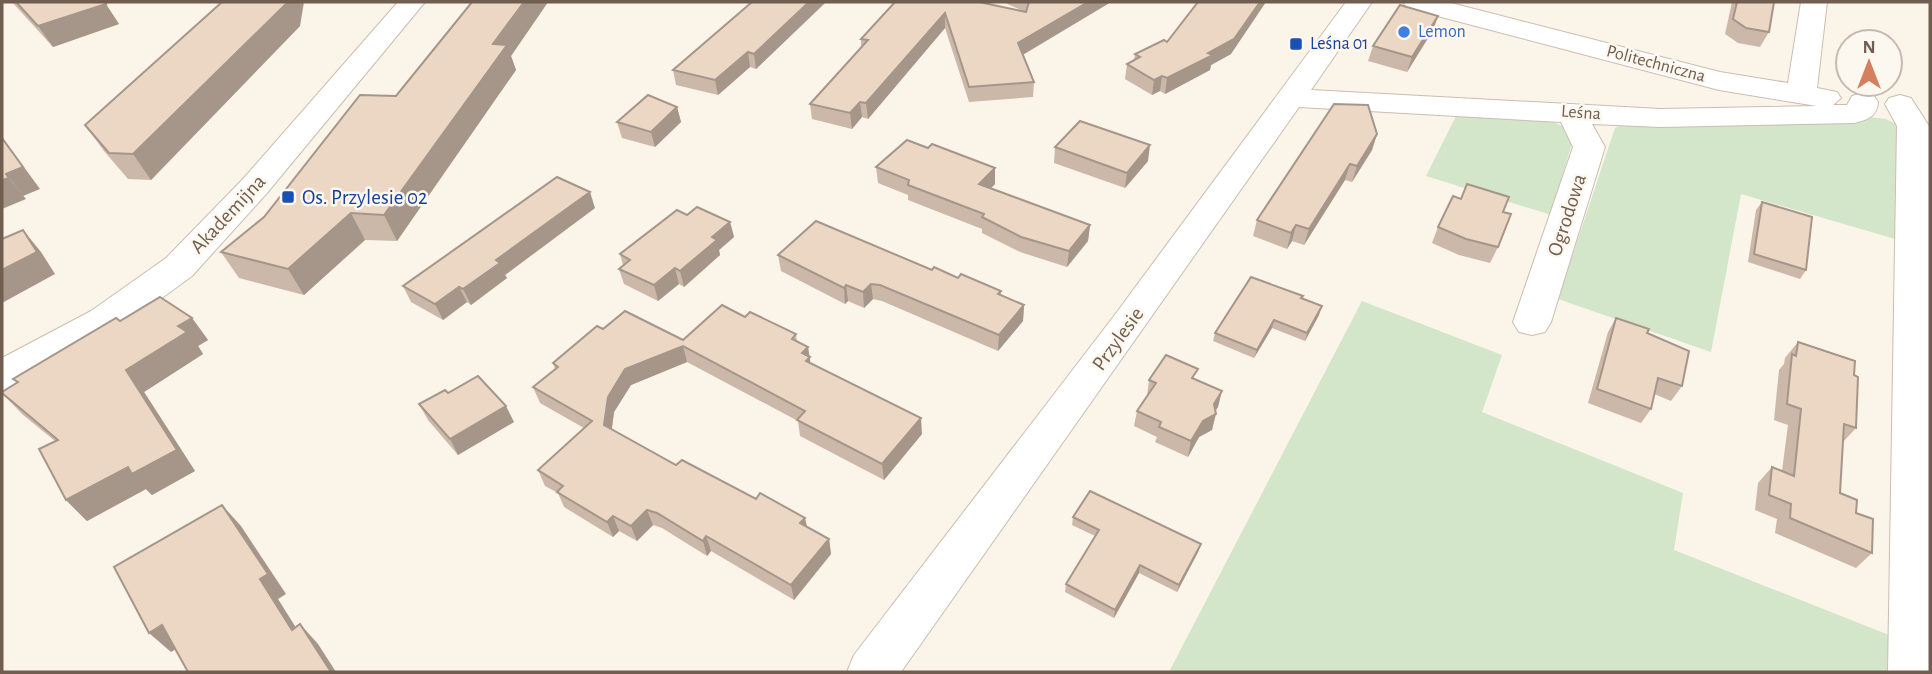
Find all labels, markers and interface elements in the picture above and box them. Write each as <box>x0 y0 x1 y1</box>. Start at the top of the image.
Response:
place label: Lemon <box>1418 23 1466 41</box>
marker: Lemon <box>1396 24 1412 40</box>
north arrow <box>1834 28 1904 98</box>
place label: Leśna 01 <box>1310 35 1368 53</box>
marker: Leśna 01 <box>1288 36 1304 52</box>
text: N <box>1862 38 1876 57</box>
street label: Politechniczna <box>1605 42 1707 86</box>
street label: Leśna <box>1561 103 1601 123</box>
street label: Akademijna <box>186 170 270 258</box>
street label: Ogrodowa <box>1544 171 1590 259</box>
place label: Os. Przylesie 02 <box>302 187 428 208</box>
marker: Os. Przylesie 02 <box>280 189 296 205</box>
street label: Przylesie <box>1088 304 1148 374</box>

